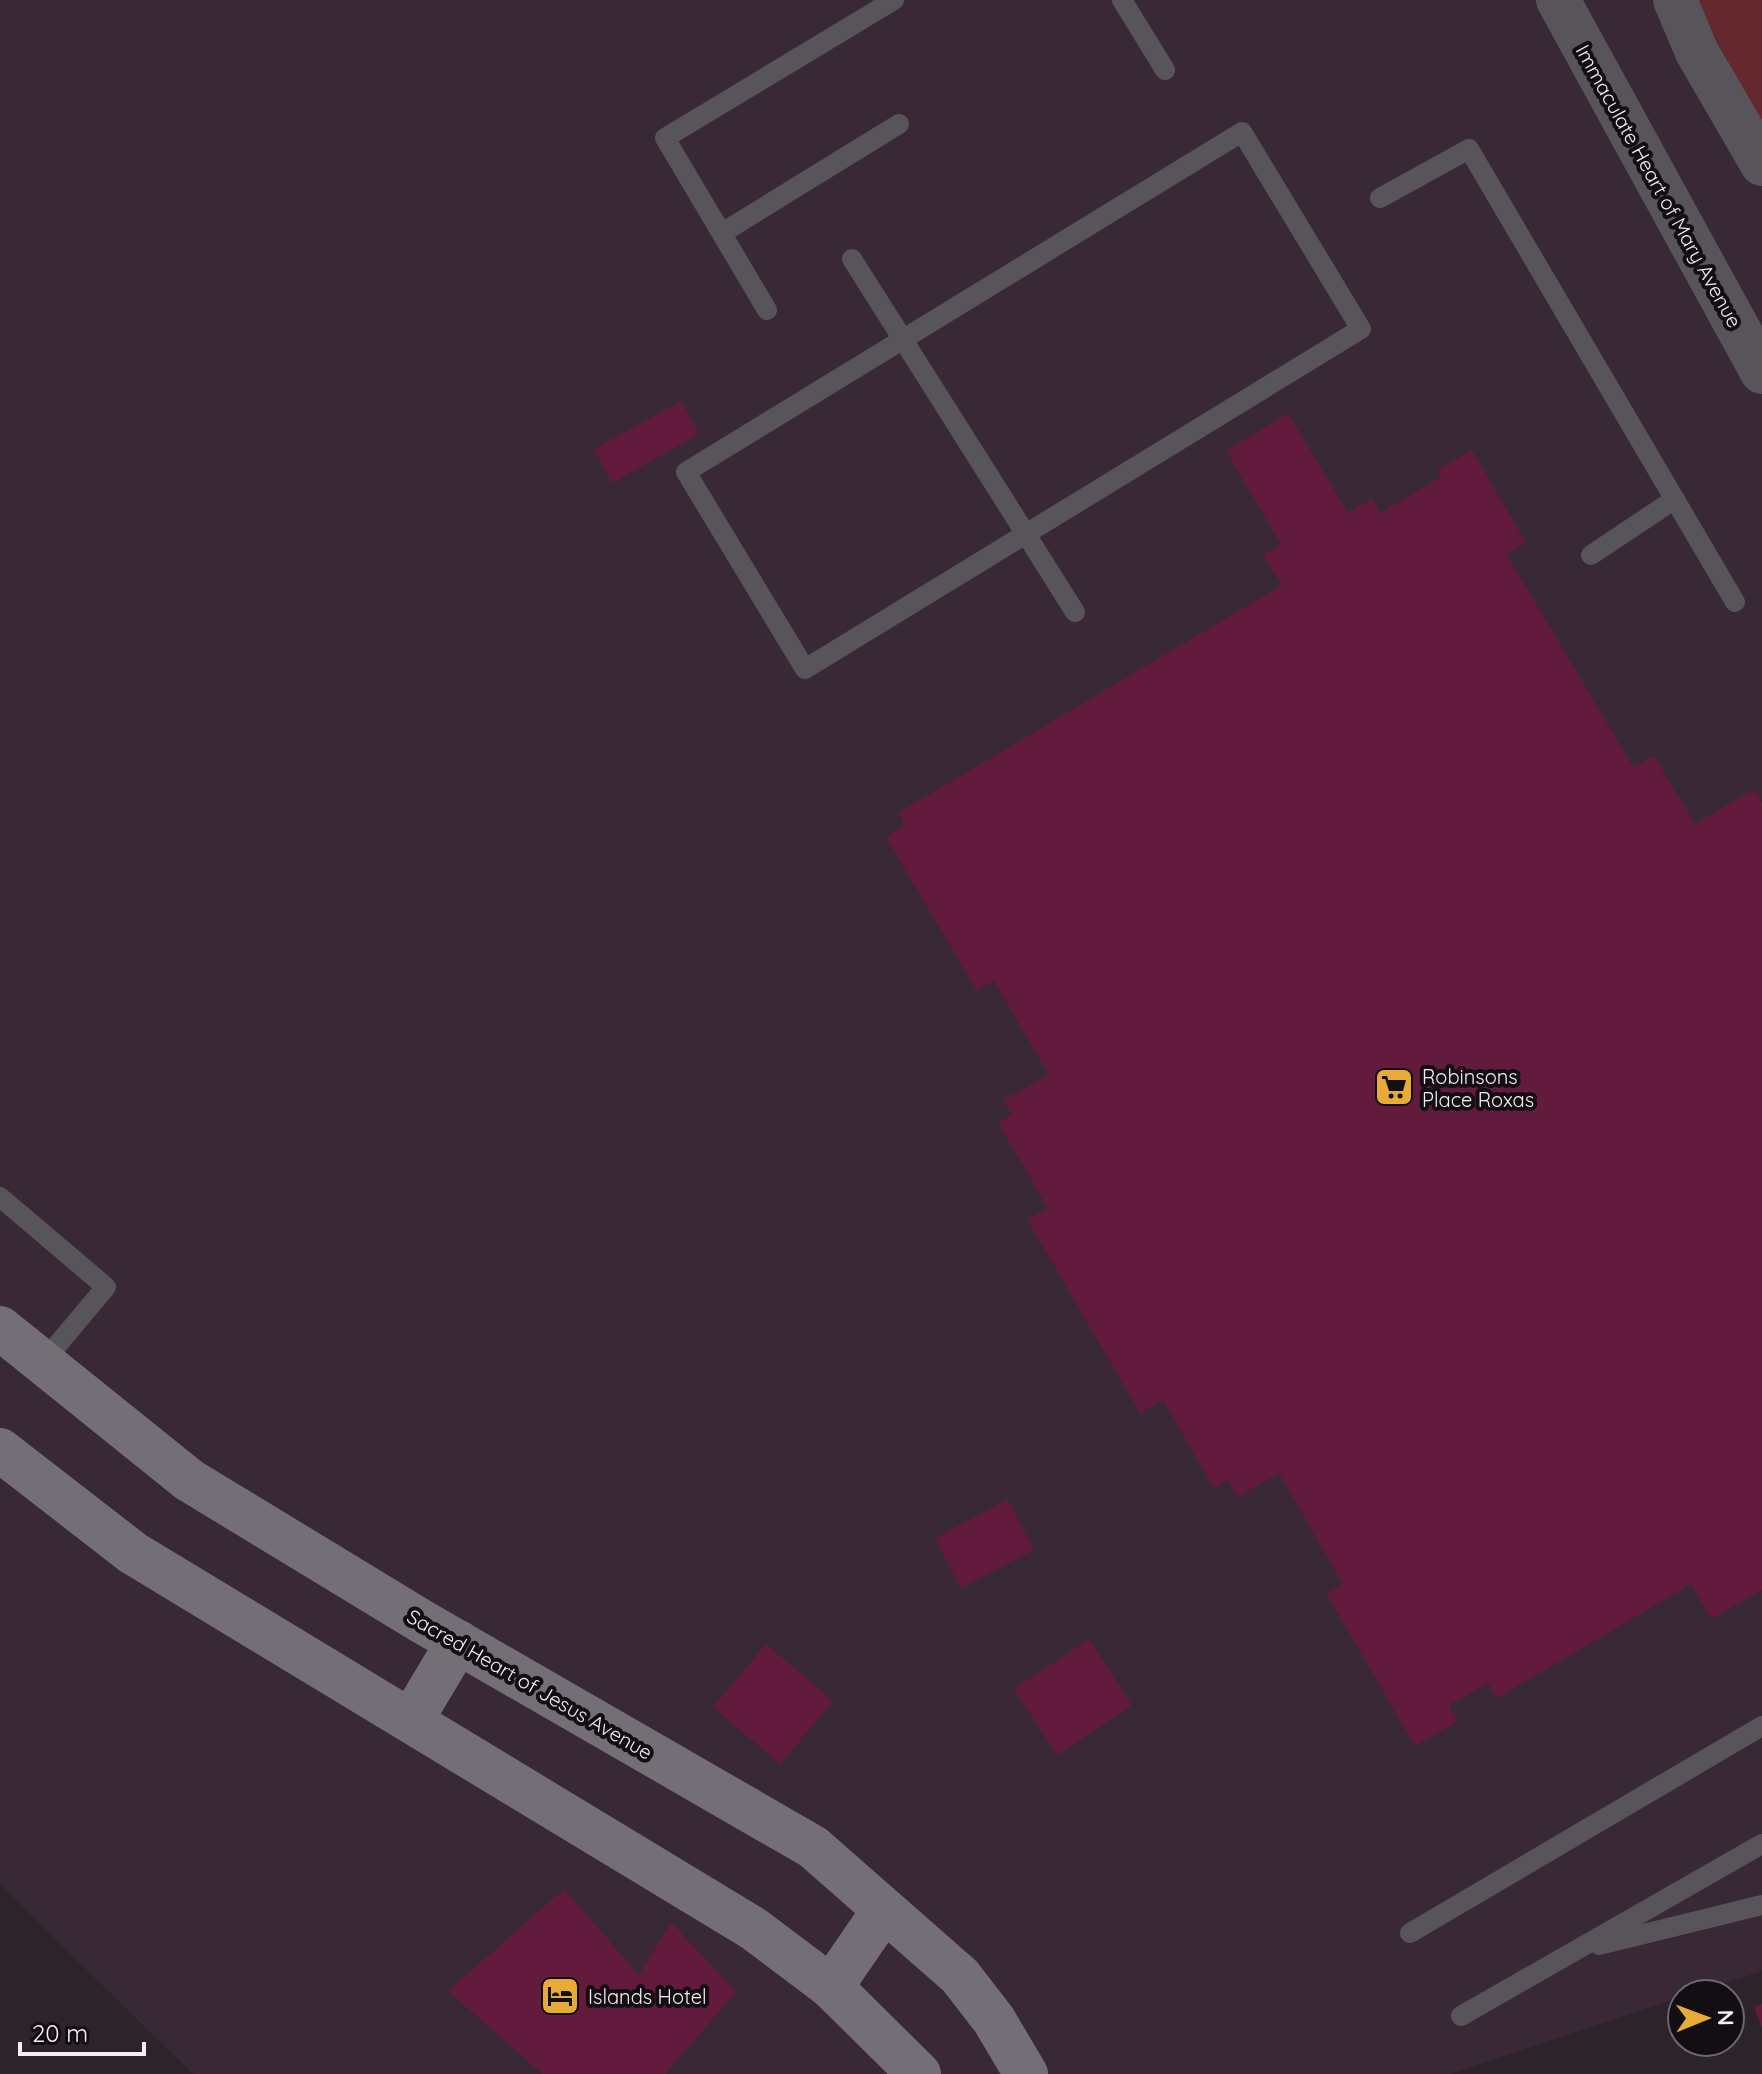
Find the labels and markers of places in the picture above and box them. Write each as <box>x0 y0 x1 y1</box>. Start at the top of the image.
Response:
place label: Robinsons Place Roxas <box>1422 1064 1534 1112</box>
supermarket icon: Robinsons Place Roxas <box>1373 1066 1415 1108</box>
hotel icon: Islands Hotel <box>539 1975 581 2017</box>
place label: Islands Hotel <box>588 1984 707 2009</box>

